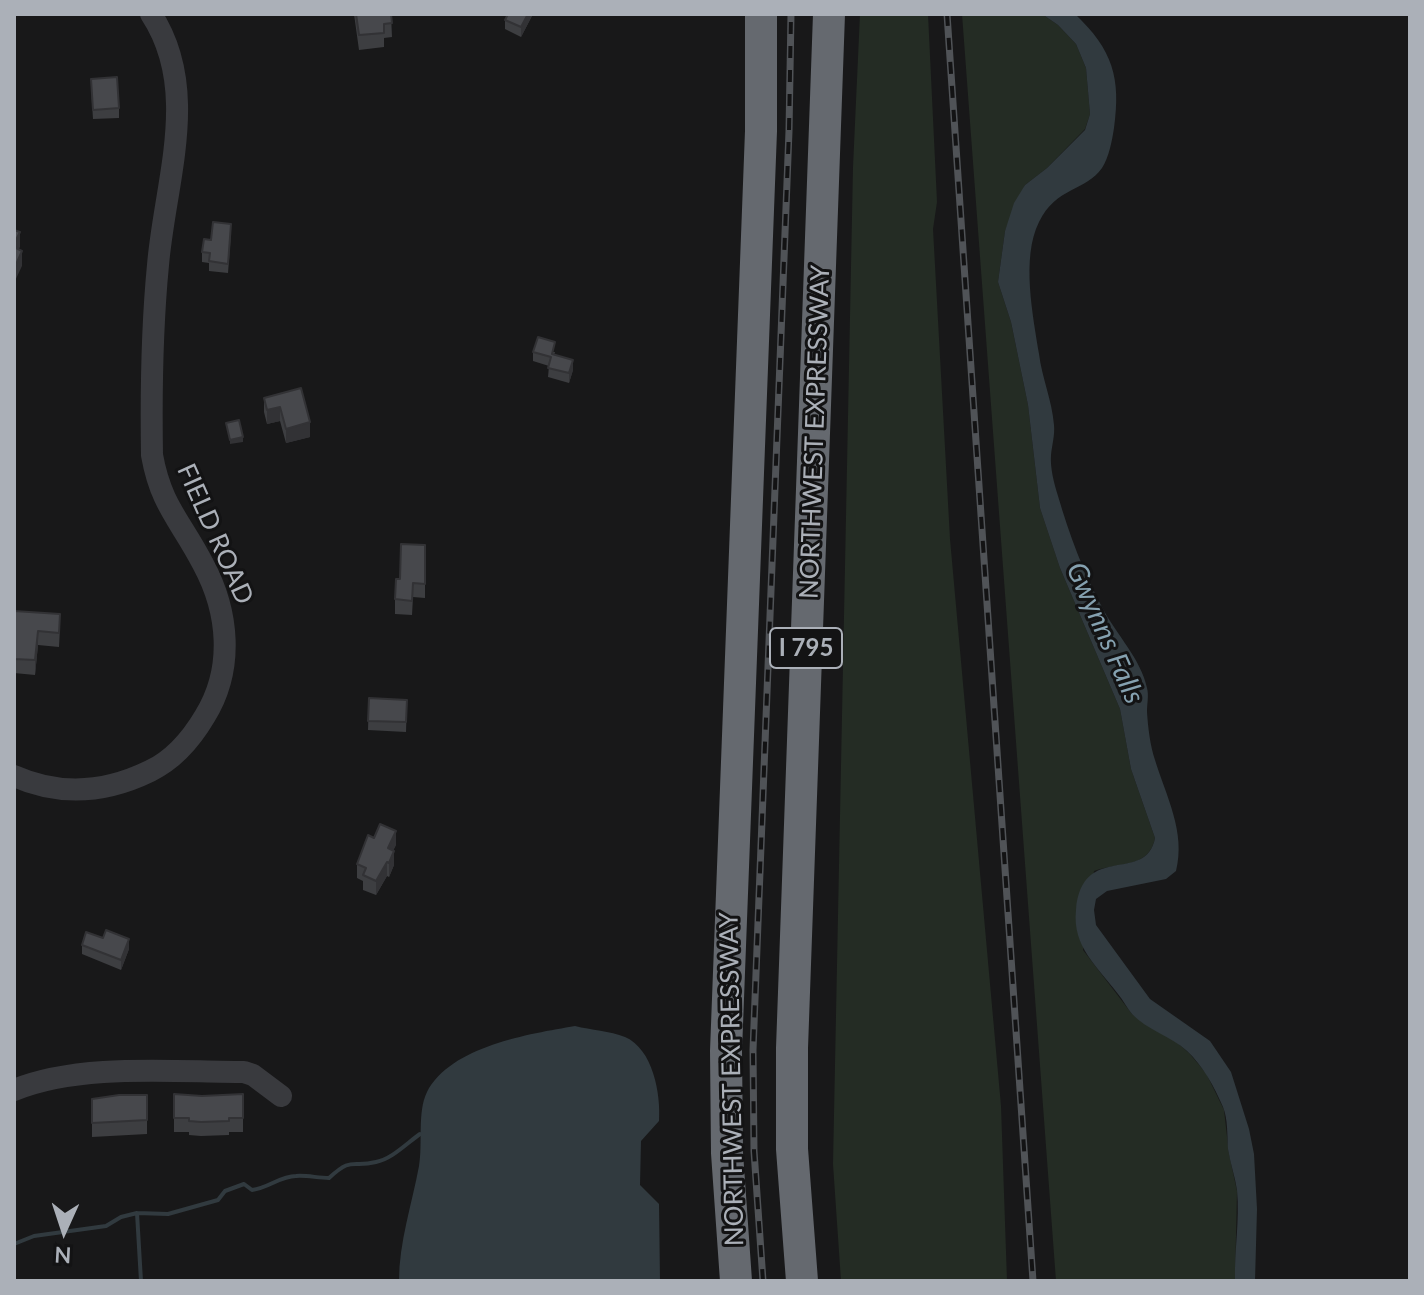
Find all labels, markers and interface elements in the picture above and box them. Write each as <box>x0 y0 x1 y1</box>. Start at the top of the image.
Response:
street label: NORTHWEST EXPRESSWAY <box>794 264 836 600</box>
street label: FIELD ROAD <box>170 459 260 609</box>
water label: Gwynns Falls <box>1059 557 1151 709</box>
road number: I 795 <box>770 628 842 668</box>
street label: NORTHWEST EXPRESSWAY <box>713 912 751 1246</box>
north arrow <box>24 1191 104 1271</box>
text: N <box>54 1242 72 1269</box>

